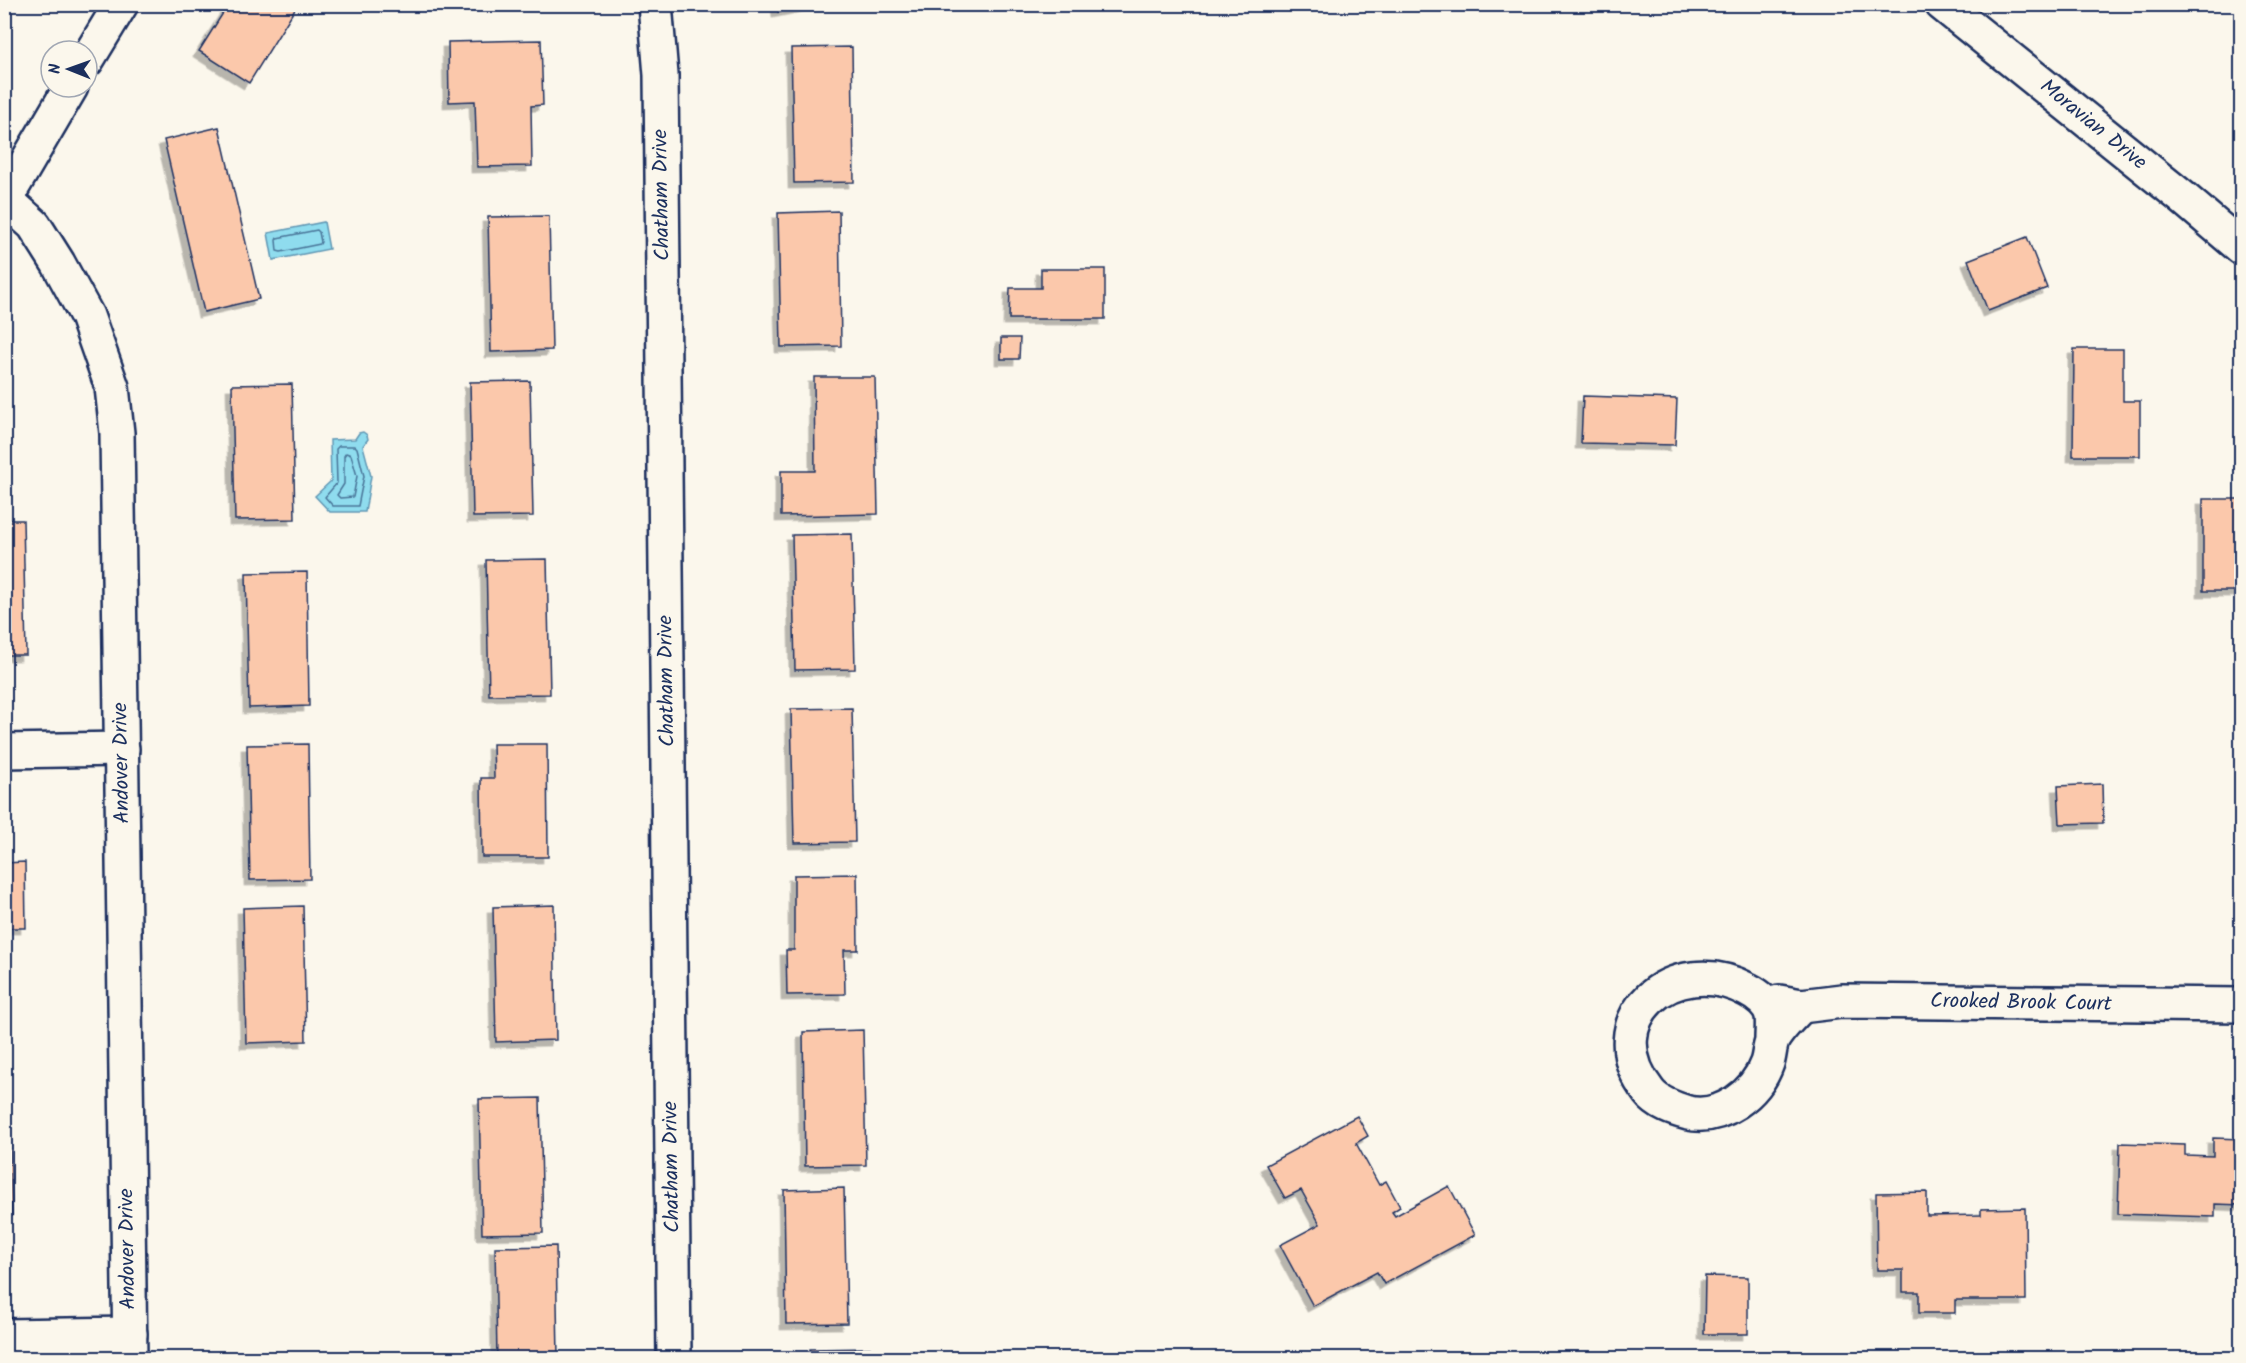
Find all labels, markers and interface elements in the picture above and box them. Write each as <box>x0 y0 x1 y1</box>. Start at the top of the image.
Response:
north arrow <box>39 39 99 99</box>
text: N <box>43 63 68 74</box>
street label: Moravian Drive <box>2032 71 2154 179</box>
street label: Chatham Drive <box>644 128 680 261</box>
street label: Chatham Drive <box>649 614 685 747</box>
street label: Andover Drive <box>104 701 140 824</box>
street label: Crooked Brook Court <box>1930 985 2113 1021</box>
street label: Chatham Drive <box>654 1100 690 1233</box>
street label: Andover Drive <box>110 1187 146 1310</box>

